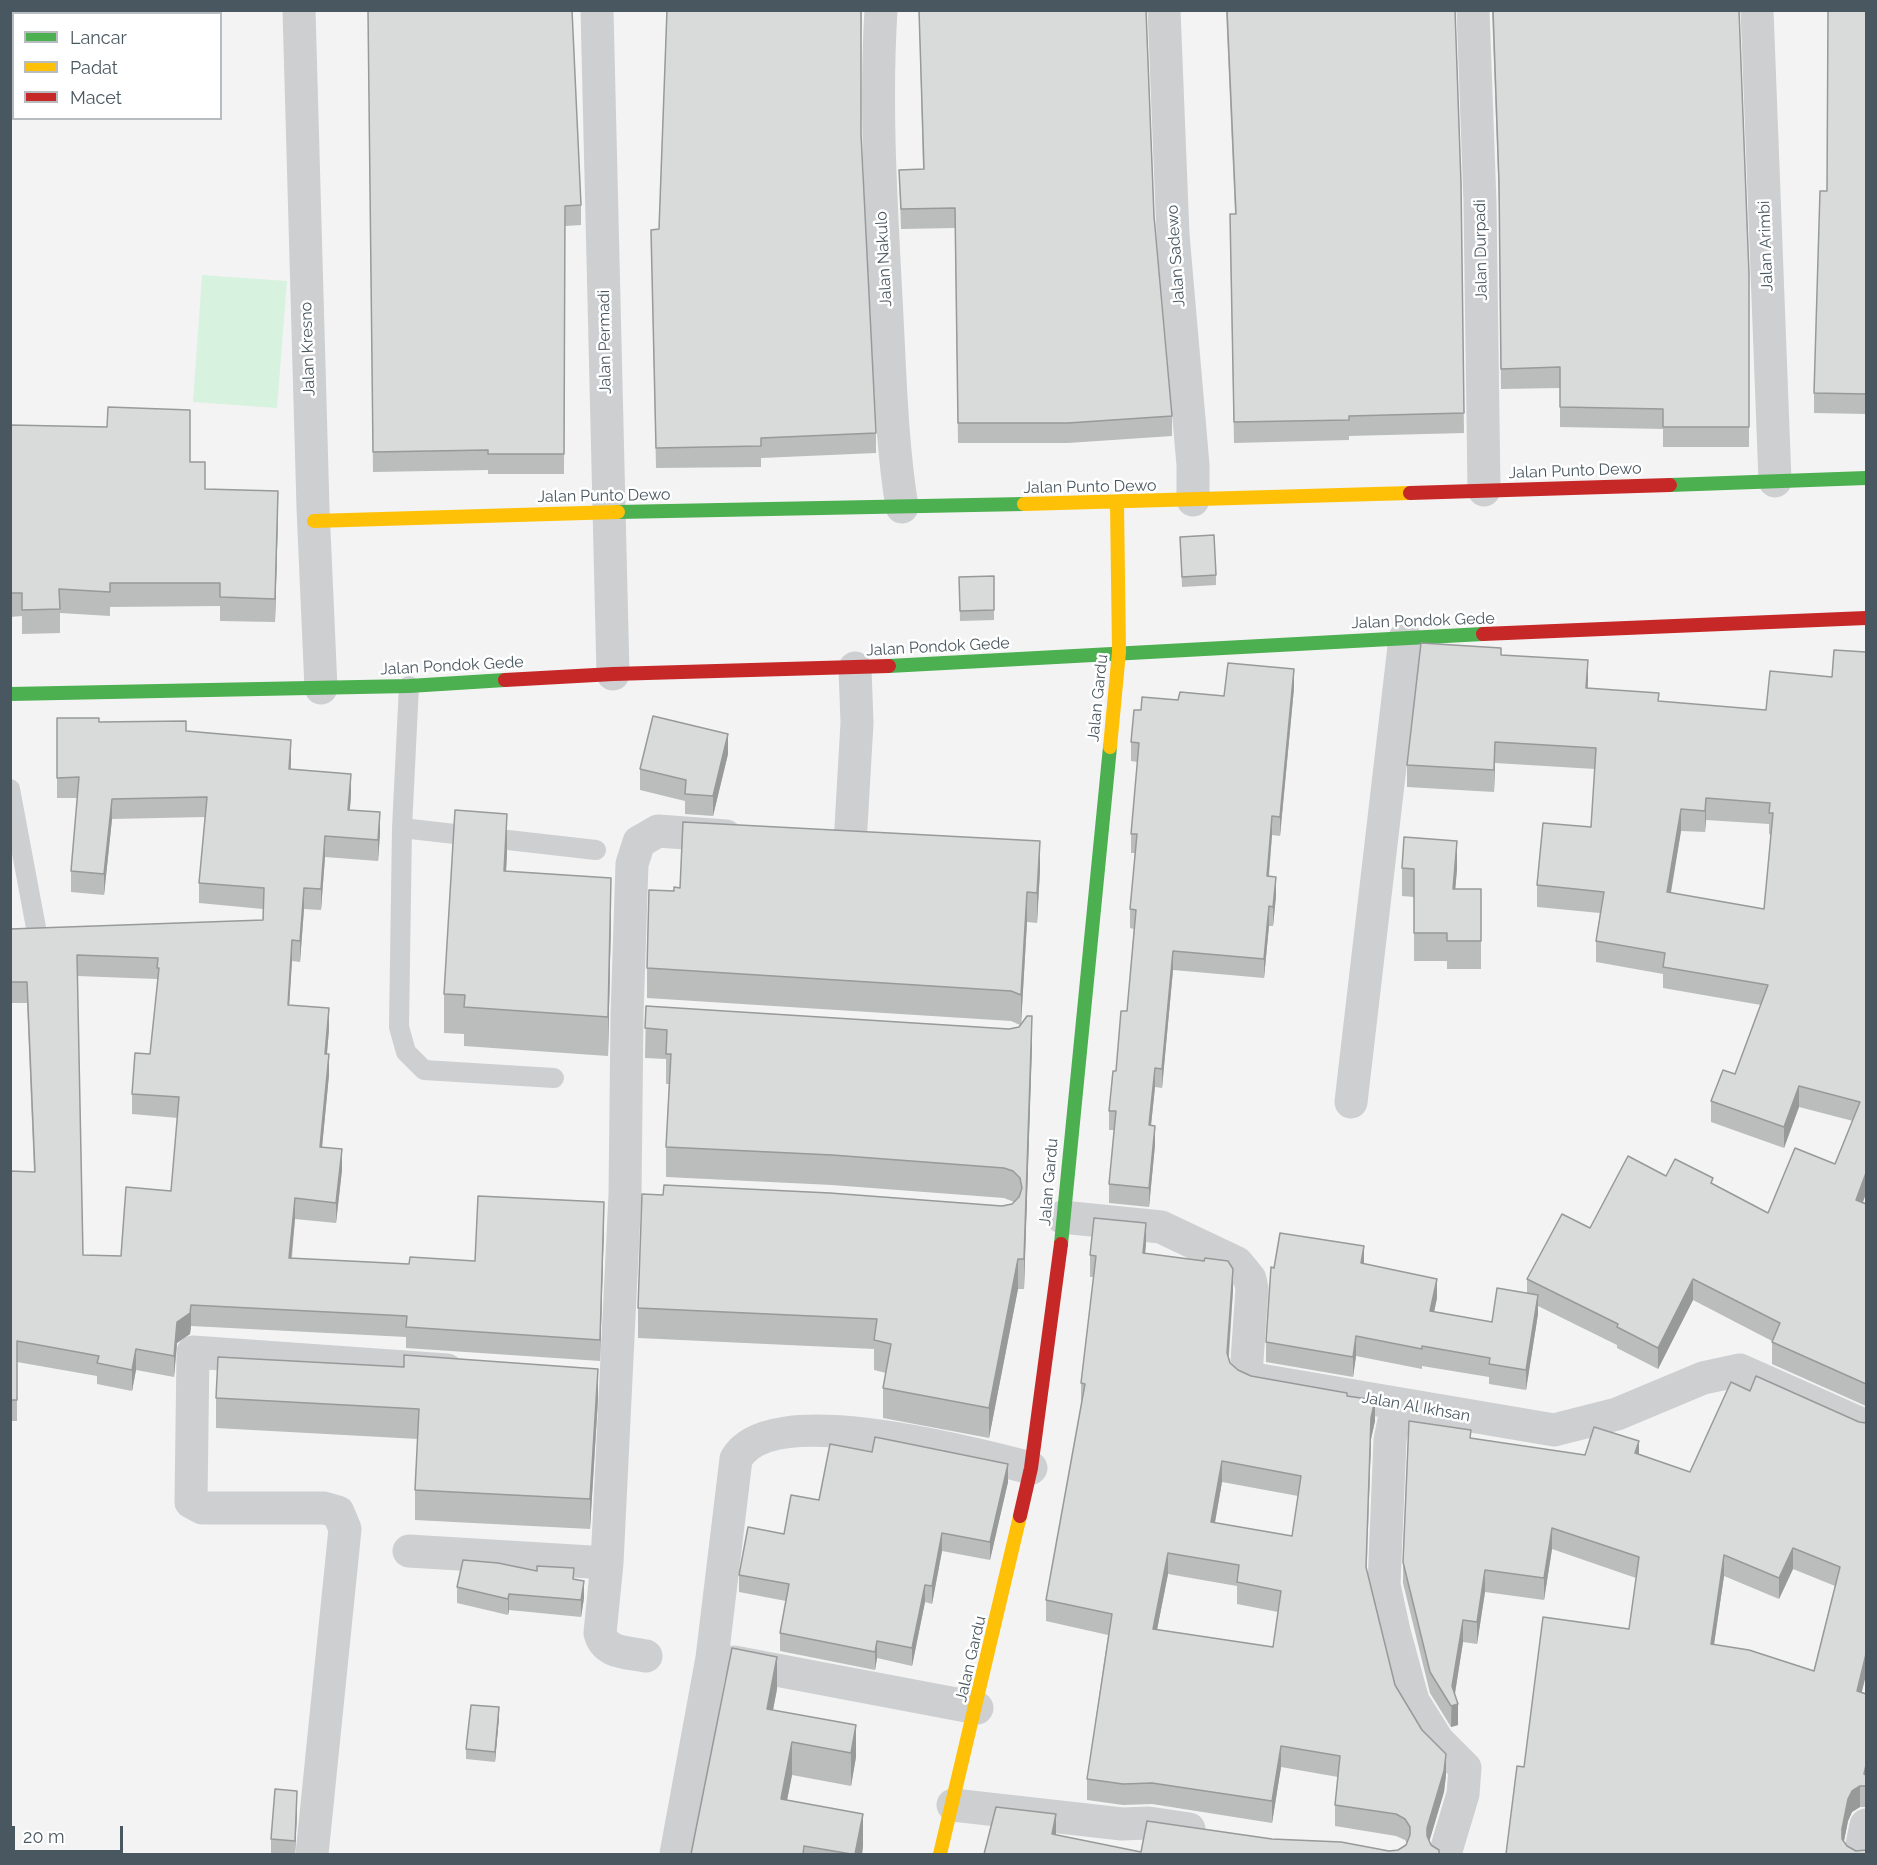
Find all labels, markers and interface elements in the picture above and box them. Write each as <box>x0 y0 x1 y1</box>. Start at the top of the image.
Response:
legend <box>12 12 222 120</box>
text: Lancar <box>70 27 127 48</box>
text: Padat <box>70 57 118 78</box>
text: Macet <box>70 87 122 108</box>
street label: Jalan Durpadi <box>1471 199 1491 301</box>
street label: Jalan Arimbi <box>1755 200 1777 292</box>
street label: Jalan Sadewo <box>1163 204 1189 308</box>
street label: Jalan Nakulo <box>872 211 896 307</box>
street label: Jalan Permadi <box>594 290 616 394</box>
street label: Jalan Kresno <box>297 302 319 396</box>
street label: Jalan Punto Dewo <box>1508 459 1642 483</box>
street label: Jalan Punto Dewo <box>1023 476 1157 498</box>
street label: Jalan Punto Dewo <box>537 485 671 507</box>
street label: Jalan Pondok Gede <box>1351 609 1495 633</box>
street label: Jalan Pondok Gede <box>866 634 1010 660</box>
street label: Jalan Pondok Gede <box>380 653 524 679</box>
street label: Jalan Gardu <box>1084 653 1112 743</box>
street label: Jalan Gardu <box>1036 1137 1062 1227</box>
street label: Jalan Al Ikhsan <box>1360 1388 1472 1426</box>
street label: Jalan Gardu <box>952 1614 990 1704</box>
scale bar <box>15 1814 126 1852</box>
text: 20 m <box>23 1826 65 1847</box>

